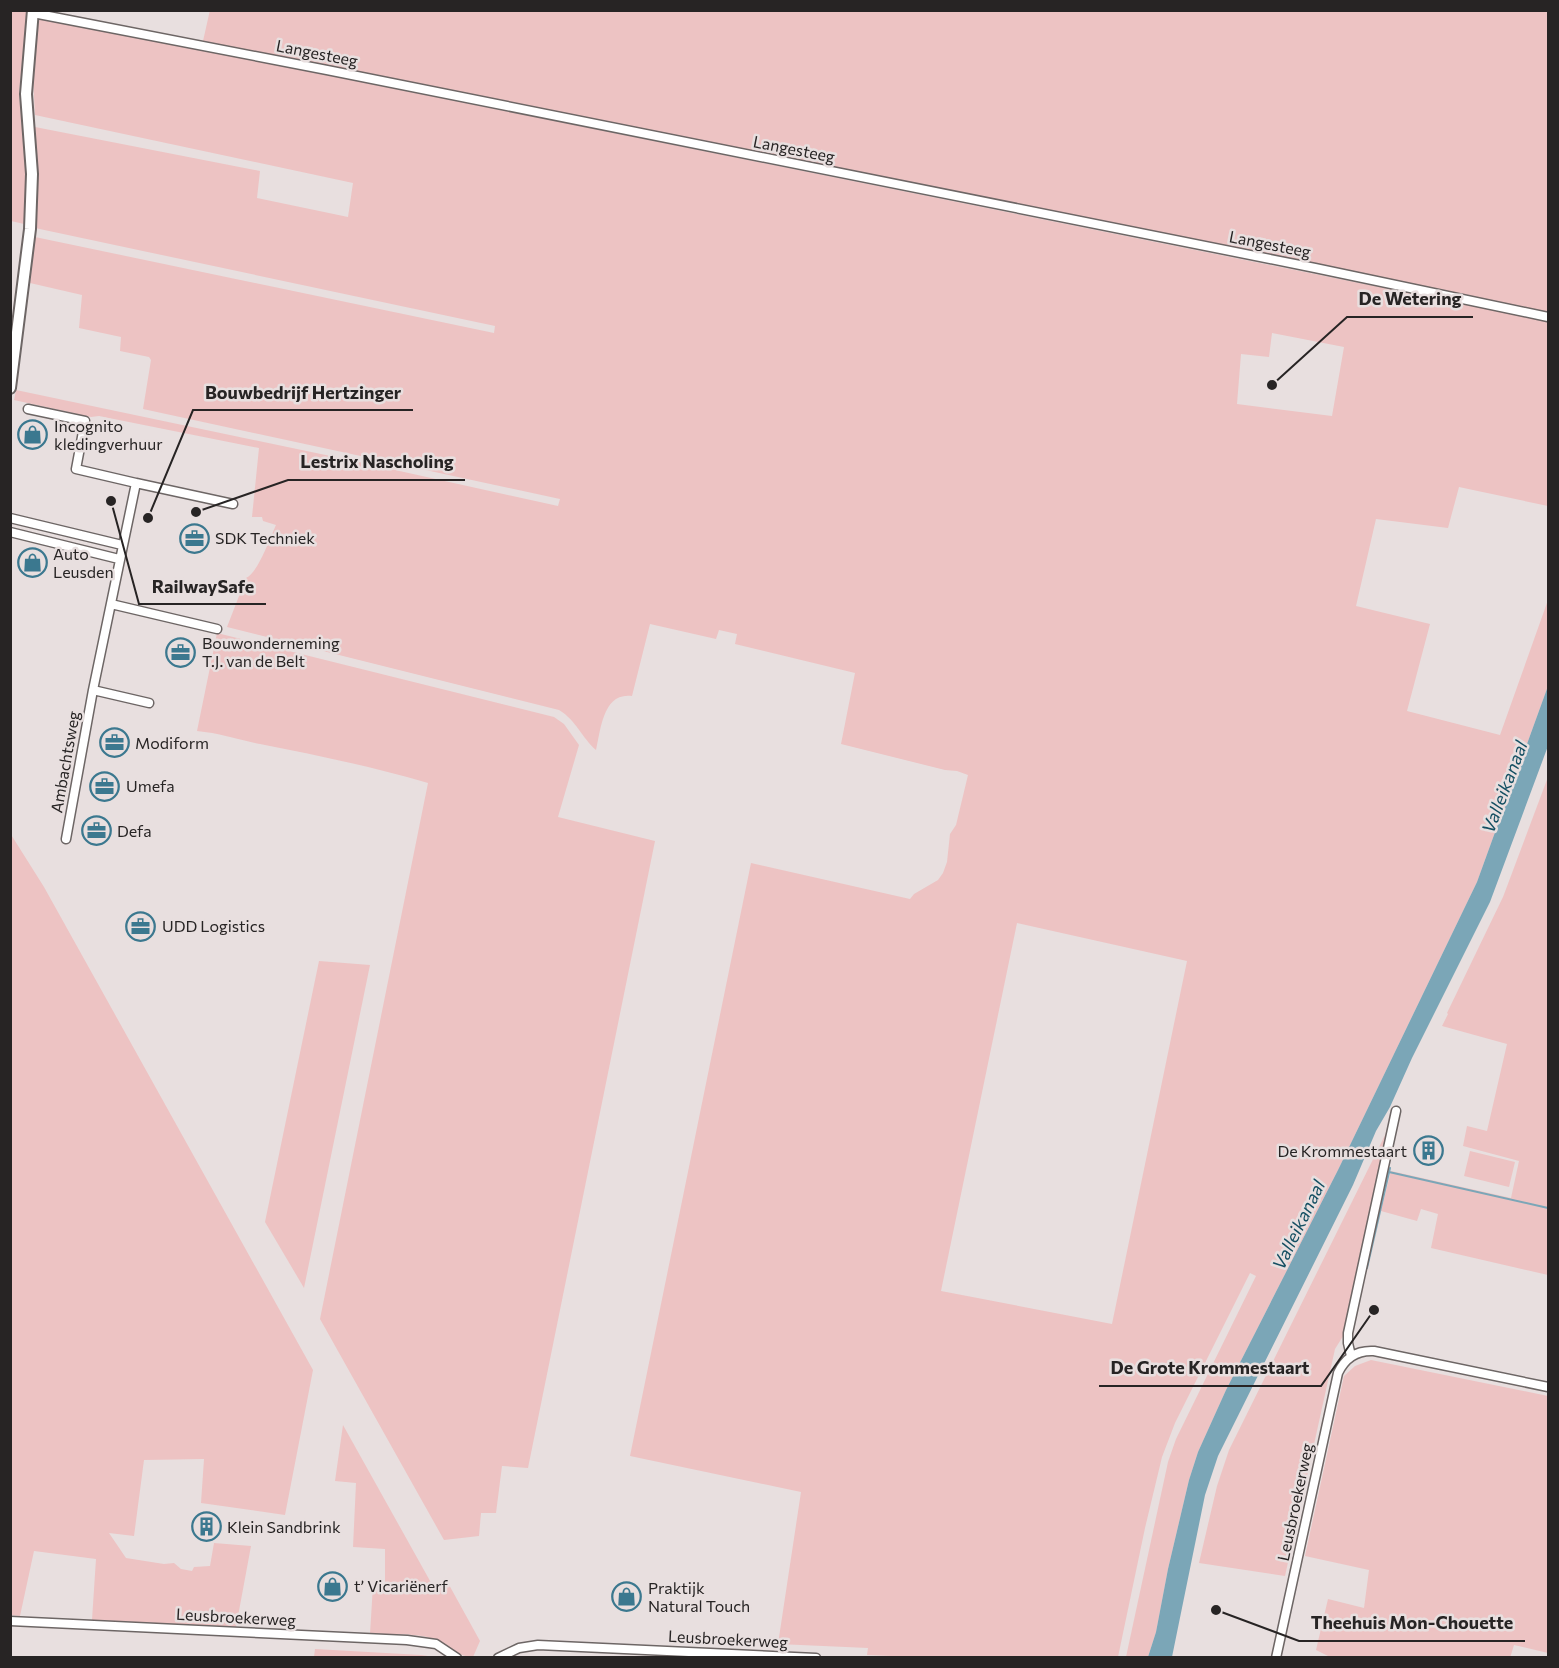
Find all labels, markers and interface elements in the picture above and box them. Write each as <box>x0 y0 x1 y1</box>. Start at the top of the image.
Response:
street label: Langesteeg <box>275 35 360 70</box>
street label: Langesteeg <box>752 131 837 166</box>
street label: Langesteeg <box>1228 226 1313 261</box>
callout: De Wetering <box>1347 281 1473 317</box>
text: De Wetering <box>1359 287 1462 309</box>
callout: Bouwbedrijf Hertzinger <box>193 374 413 410</box>
text: Bouwbedrijf Hertzinger <box>205 381 402 403</box>
place label: Incognito kledingverhuur <box>54 416 163 453</box>
shop icon: Incognito kledingverhuur <box>17 419 49 451</box>
callout: Lestrix Nascholing <box>288 444 465 480</box>
text: Lestrix Nascholing <box>300 450 454 472</box>
office icon: SDK Techniek <box>178 522 210 554</box>
place label: SDK Techniek <box>215 528 315 547</box>
place label: Auto Leusden <box>53 544 114 581</box>
shop icon: Auto Leusden <box>16 547 48 579</box>
callout: RailwaySafe <box>139 568 266 604</box>
text: RailwaySafe <box>152 575 254 597</box>
place label: Bouwonderneming T.J. van de Belt <box>202 633 340 670</box>
office icon: Bouwonderneming T.J. van de Belt <box>165 636 197 668</box>
street label: Ambachtsweg <box>46 709 83 814</box>
office icon: Modiform <box>98 727 130 759</box>
place label: Modiform <box>135 733 209 752</box>
water label: Valleikanaal <box>1476 737 1532 836</box>
office icon: Umefa <box>89 770 121 802</box>
place label: Umefa <box>126 776 175 795</box>
office icon: Defa <box>80 815 112 847</box>
place label: Defa <box>117 821 152 840</box>
office icon: UDD Logistics <box>125 910 157 942</box>
place label: UDD Logistics <box>162 916 265 935</box>
building icon: De Krommestaart <box>1412 1135 1444 1167</box>
place label: De Krommestaart <box>1277 1141 1407 1160</box>
water label: Valleikanaal <box>1267 1176 1329 1273</box>
callout: De Grote Krommestaart <box>1099 1350 1321 1386</box>
text: De Grote Krommestaart <box>1111 1356 1310 1378</box>
street label: Leusbroekerweg <box>1273 1441 1316 1563</box>
building icon: Klein Sandbrink <box>190 1511 222 1543</box>
place label: Klein Sandbrink <box>227 1517 341 1536</box>
shop icon: t’ Vicariënerf <box>317 1570 349 1602</box>
place label: t’ Vicariënerf <box>354 1576 449 1595</box>
place label: Praktijk Natural Touch <box>648 1578 750 1615</box>
shop icon: Praktijk Natural Touch <box>611 1581 643 1613</box>
street label: Leusbroekerweg <box>176 1604 297 1629</box>
callout: Theehuis Mon-Chouette <box>1299 1605 1525 1641</box>
text: Theehuis Mon-Chouette <box>1311 1611 1513 1633</box>
street label: Leusbroekerweg <box>668 1626 789 1651</box>

